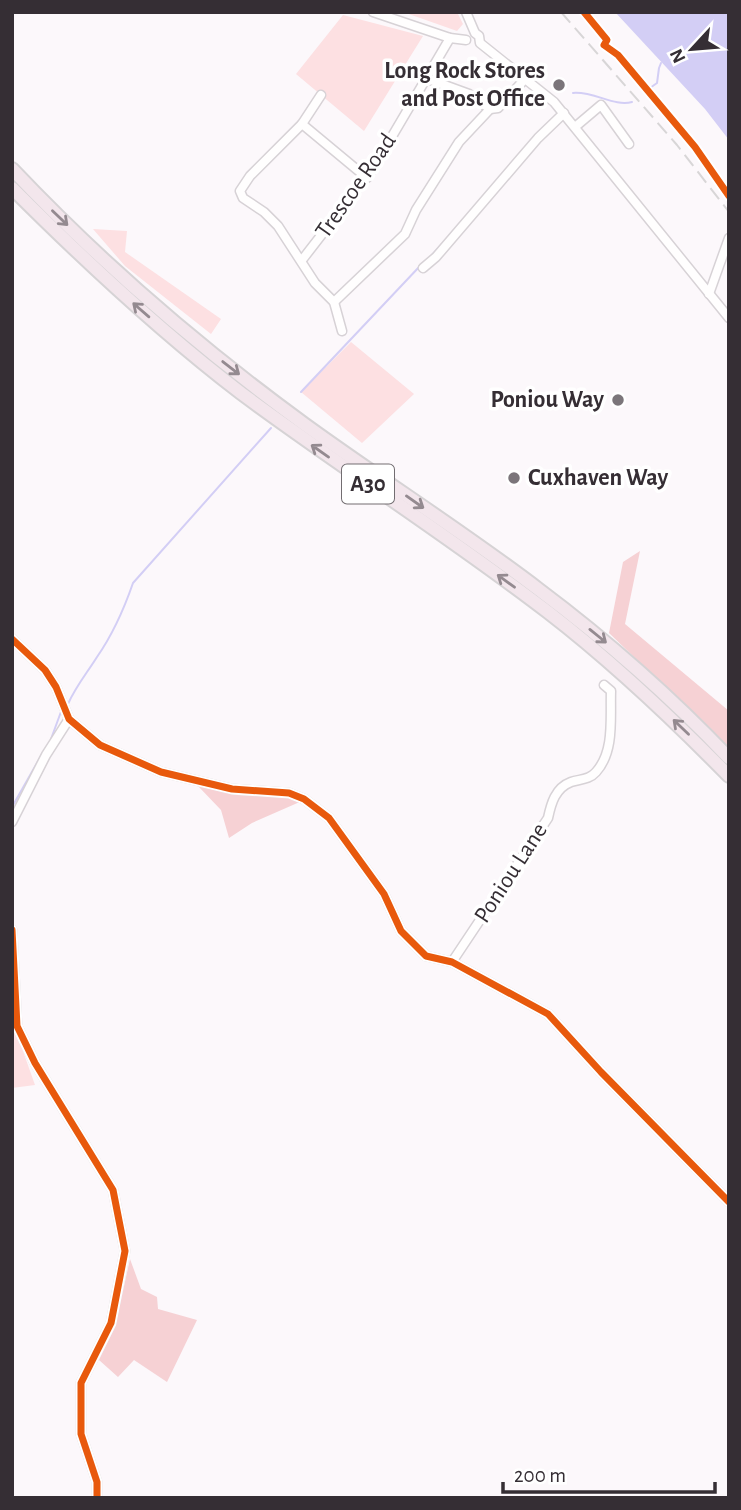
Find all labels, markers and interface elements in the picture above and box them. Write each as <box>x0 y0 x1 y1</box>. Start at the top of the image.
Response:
north arrow <box>657 14 727 84</box>
text: N <box>667 46 690 66</box>
place label: Long Rock Stores and Post Office <box>384 59 545 111</box>
marker: Long Rock Stores and Post Office <box>551 77 567 93</box>
street label: Trescoe Road <box>311 129 401 243</box>
one-way arrow <box>52 209 69 226</box>
one-way arrow <box>133 302 151 318</box>
one-way arrow <box>222 360 240 376</box>
place label: Poniou Way <box>490 388 604 412</box>
marker: Poniou Way <box>610 392 626 408</box>
one-way arrow <box>311 443 330 458</box>
road number: A30 <box>342 464 394 504</box>
place label: Cuxhaven Way <box>528 466 669 490</box>
marker: Cuxhaven Way <box>506 470 522 486</box>
one-way arrow <box>405 495 424 509</box>
one-way arrow <box>497 574 516 589</box>
one-way arrow <box>589 629 607 644</box>
one-way arrow <box>672 719 689 736</box>
street label: Poniou Lane <box>470 819 552 927</box>
scale bar <box>503 1450 715 1494</box>
text: 200 m <box>514 1465 566 1486</box>

